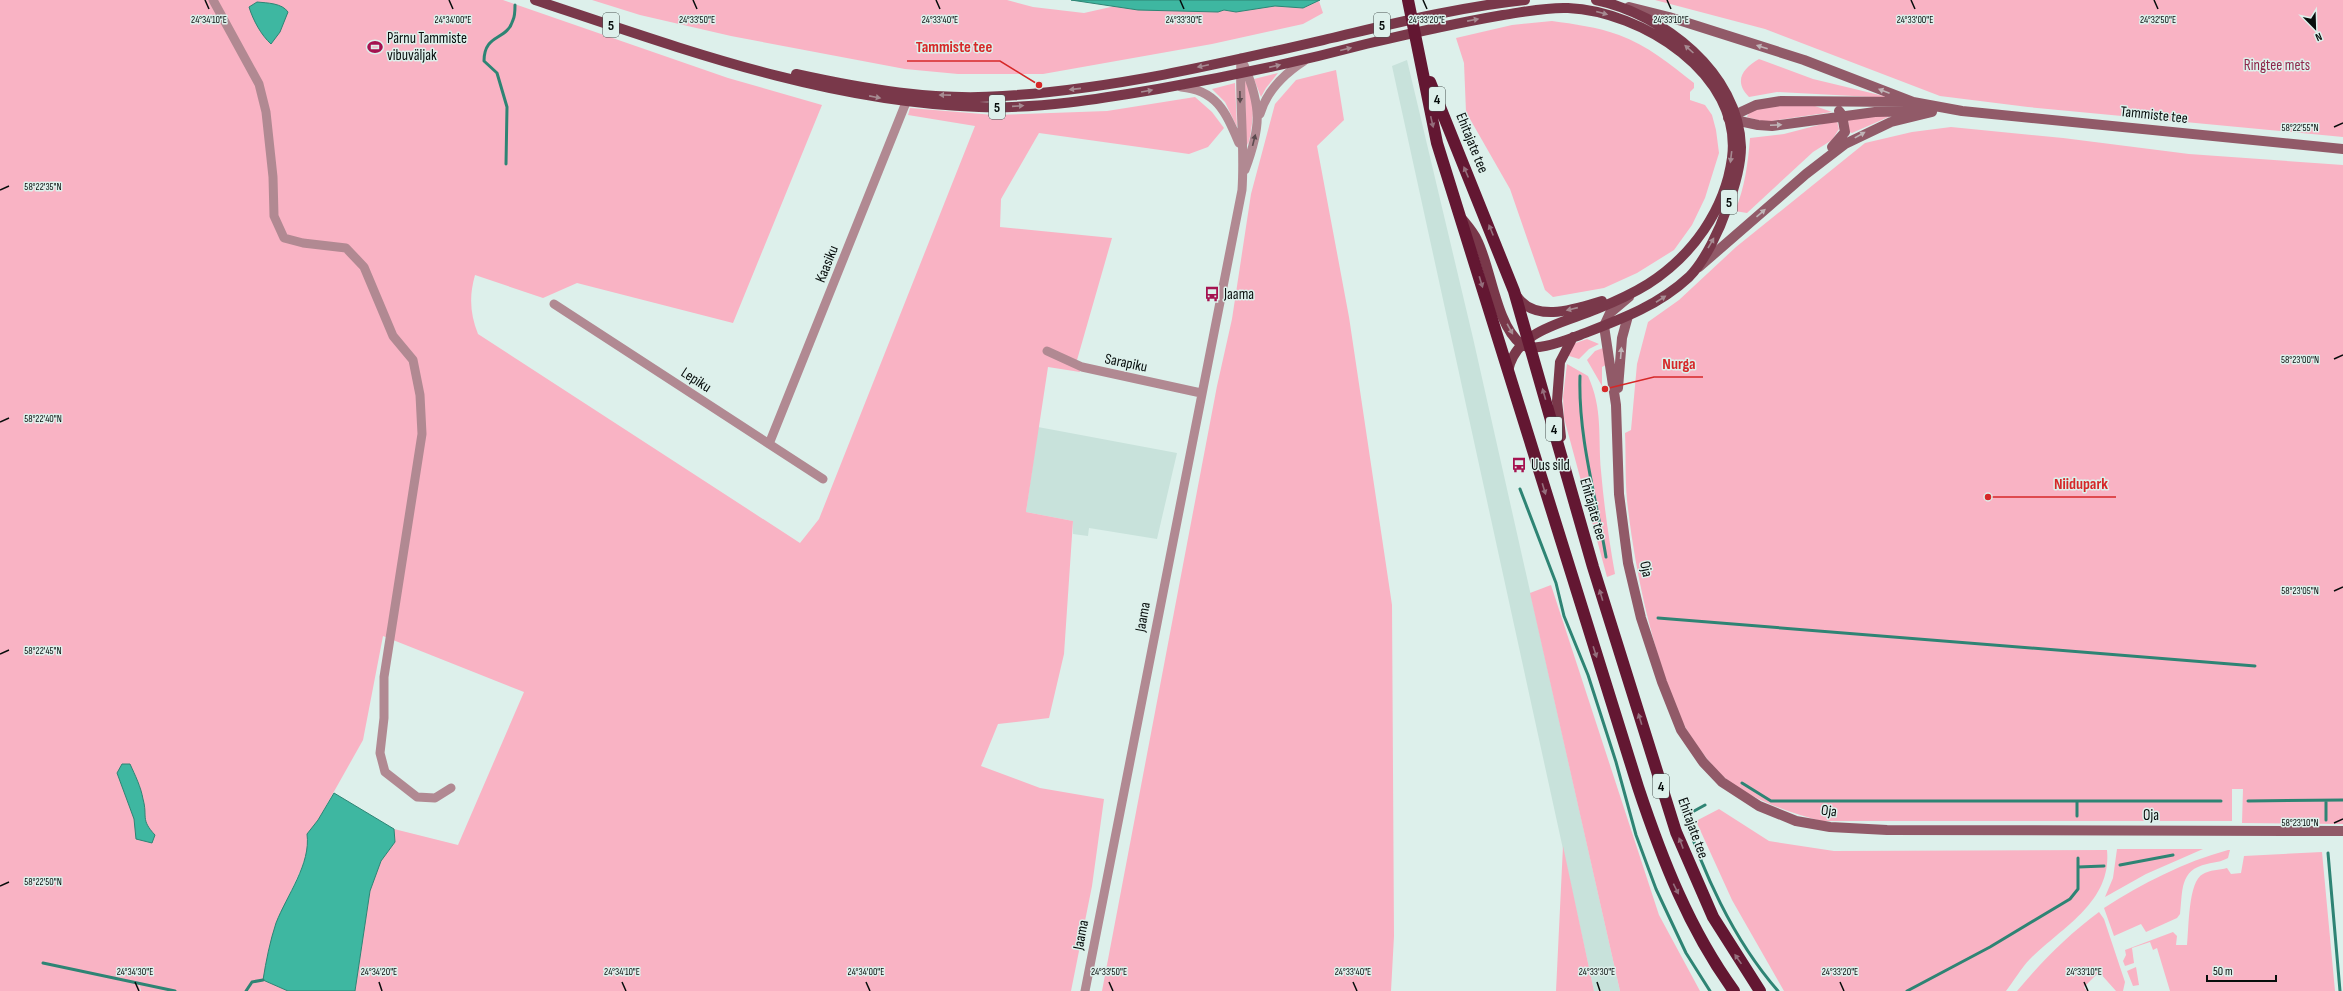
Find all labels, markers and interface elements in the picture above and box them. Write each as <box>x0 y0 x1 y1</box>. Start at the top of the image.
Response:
north arrow <box>2295 8 2335 48</box>
one-way arrow <box>1596 10 1608 16</box>
road number: 5 <box>603 13 619 37</box>
road number: 5 <box>1374 13 1390 37</box>
text: 24°34'10"E <box>191 14 227 26</box>
text: 24°34'00"E <box>435 14 471 26</box>
text: 24°33'50"E <box>679 14 715 26</box>
text: 24°33'40"E <box>922 14 958 26</box>
text: 24°33'30"E <box>1166 14 1202 26</box>
text: 24°33'20"E <box>1409 14 1445 26</box>
text: 24°33'10"E <box>1653 14 1689 26</box>
text: 24°33'00"E <box>1897 14 1933 26</box>
text: 24°32'50"E <box>2140 14 2176 26</box>
one-way arrow <box>1467 17 1479 23</box>
place label: Pärnu Tammiste vibuväljak <box>387 29 467 65</box>
text: N <box>2313 30 2324 44</box>
callout: Tammiste tee <box>907 33 1000 61</box>
sports icon: Pärnu Tammiste vibuväljak <box>366 38 384 56</box>
text: Tammiste tee <box>916 38 992 57</box>
one-way arrow <box>1684 44 1695 53</box>
one-way arrow <box>1756 44 1768 50</box>
one-way arrow <box>1341 46 1353 52</box>
park label: Ringtee mets <box>2244 56 2310 75</box>
one-way arrow <box>1269 62 1281 68</box>
one-way arrow <box>1196 63 1209 69</box>
one-way arrow <box>1069 86 1081 92</box>
road number: 4 <box>1429 87 1445 111</box>
one-way arrow <box>1878 87 1890 93</box>
one-way arrow <box>1141 88 1153 94</box>
one-way arrow <box>1237 91 1243 104</box>
one-way arrow <box>938 92 951 98</box>
one-way arrow <box>869 95 881 101</box>
road number: 5 <box>989 95 1005 119</box>
one-way arrow <box>1012 102 1024 109</box>
street label: Tammiste tee <box>2119 102 2189 128</box>
street label: Ehitajate tee <box>1451 110 1493 176</box>
one-way arrow <box>1429 116 1435 128</box>
one-way arrow <box>1770 122 1782 129</box>
text: 58°22'55"N <box>2281 122 2319 134</box>
one-way arrow <box>1854 132 1866 139</box>
one-way arrow <box>1252 134 1258 146</box>
one-way arrow <box>1728 151 1734 163</box>
one-way arrow <box>1463 166 1469 178</box>
text: 58°22'35"N <box>24 181 62 193</box>
road number: 5 <box>1721 190 1737 214</box>
one-way arrow <box>1756 208 1766 217</box>
one-way arrow <box>1487 224 1493 236</box>
one-way arrow <box>1707 237 1714 249</box>
street label: Kaasiku <box>811 243 843 285</box>
one-way arrow <box>1478 276 1484 288</box>
bus stop icon: Jaama <box>1203 285 1221 303</box>
place label: Jaama <box>1223 285 1254 304</box>
one-way arrow <box>1655 295 1666 302</box>
one-way arrow <box>1566 306 1578 312</box>
one-way arrow <box>1507 323 1514 335</box>
one-way arrow <box>1617 347 1624 359</box>
street label: Sarapiku <box>1103 349 1149 377</box>
callout: Nurga <box>1654 349 1703 377</box>
text: 58°23'00"N <box>2281 354 2319 366</box>
text: Nurga <box>1662 355 1696 374</box>
street label: Lepiku <box>677 363 715 397</box>
one-way arrow <box>1541 388 1547 400</box>
text: 58°22'40"N <box>24 413 62 425</box>
road number: 4 <box>1546 417 1562 441</box>
bus stop icon: Uus sild <box>1510 456 1528 474</box>
place label: Uus sild <box>1531 456 1570 475</box>
callout: Niidupark <box>2046 469 2116 497</box>
text: Niidupark <box>2054 475 2108 494</box>
street label: Ehitajate tee <box>1575 476 1611 542</box>
one-way arrow <box>1541 483 1547 495</box>
street label: Oja <box>1635 559 1657 579</box>
text: 58°23'05"N <box>2281 585 2319 597</box>
one-way arrow <box>1598 589 1604 601</box>
street label: Jaama <box>1131 600 1155 634</box>
text: 58°22'45"N <box>24 645 62 657</box>
one-way arrow <box>1592 646 1598 658</box>
one-way arrow <box>1637 713 1643 725</box>
road number: 4 <box>1653 774 1669 798</box>
street label: Ehitajate tee <box>1673 795 1713 861</box>
street label: Oja <box>1820 801 1838 821</box>
street label: Oja <box>2143 806 2159 825</box>
text: 58°23'10"N <box>2281 817 2319 829</box>
one-way arrow <box>1677 836 1683 848</box>
text: 58°22'50"N <box>24 876 62 888</box>
one-way arrow <box>1673 884 1679 895</box>
street label: Jaama <box>1069 918 1093 953</box>
one-way arrow <box>1734 954 1742 964</box>
scale bar <box>2207 957 2276 983</box>
text: 50 m <box>2213 964 2233 979</box>
text: 24°34'30"E <box>117 966 153 978</box>
text: 24°34'20"E <box>361 966 397 978</box>
text: 24°34'10"E <box>604 966 640 978</box>
text: 24°34'00"E <box>848 966 884 978</box>
text: 24°33'50"E <box>1091 966 1127 978</box>
text: 24°33'40"E <box>1335 966 1371 978</box>
text: 24°33'30"E <box>1579 966 1615 978</box>
text: 24°33'20"E <box>1822 966 1858 978</box>
text: 24°33'10"E <box>2066 966 2102 978</box>

